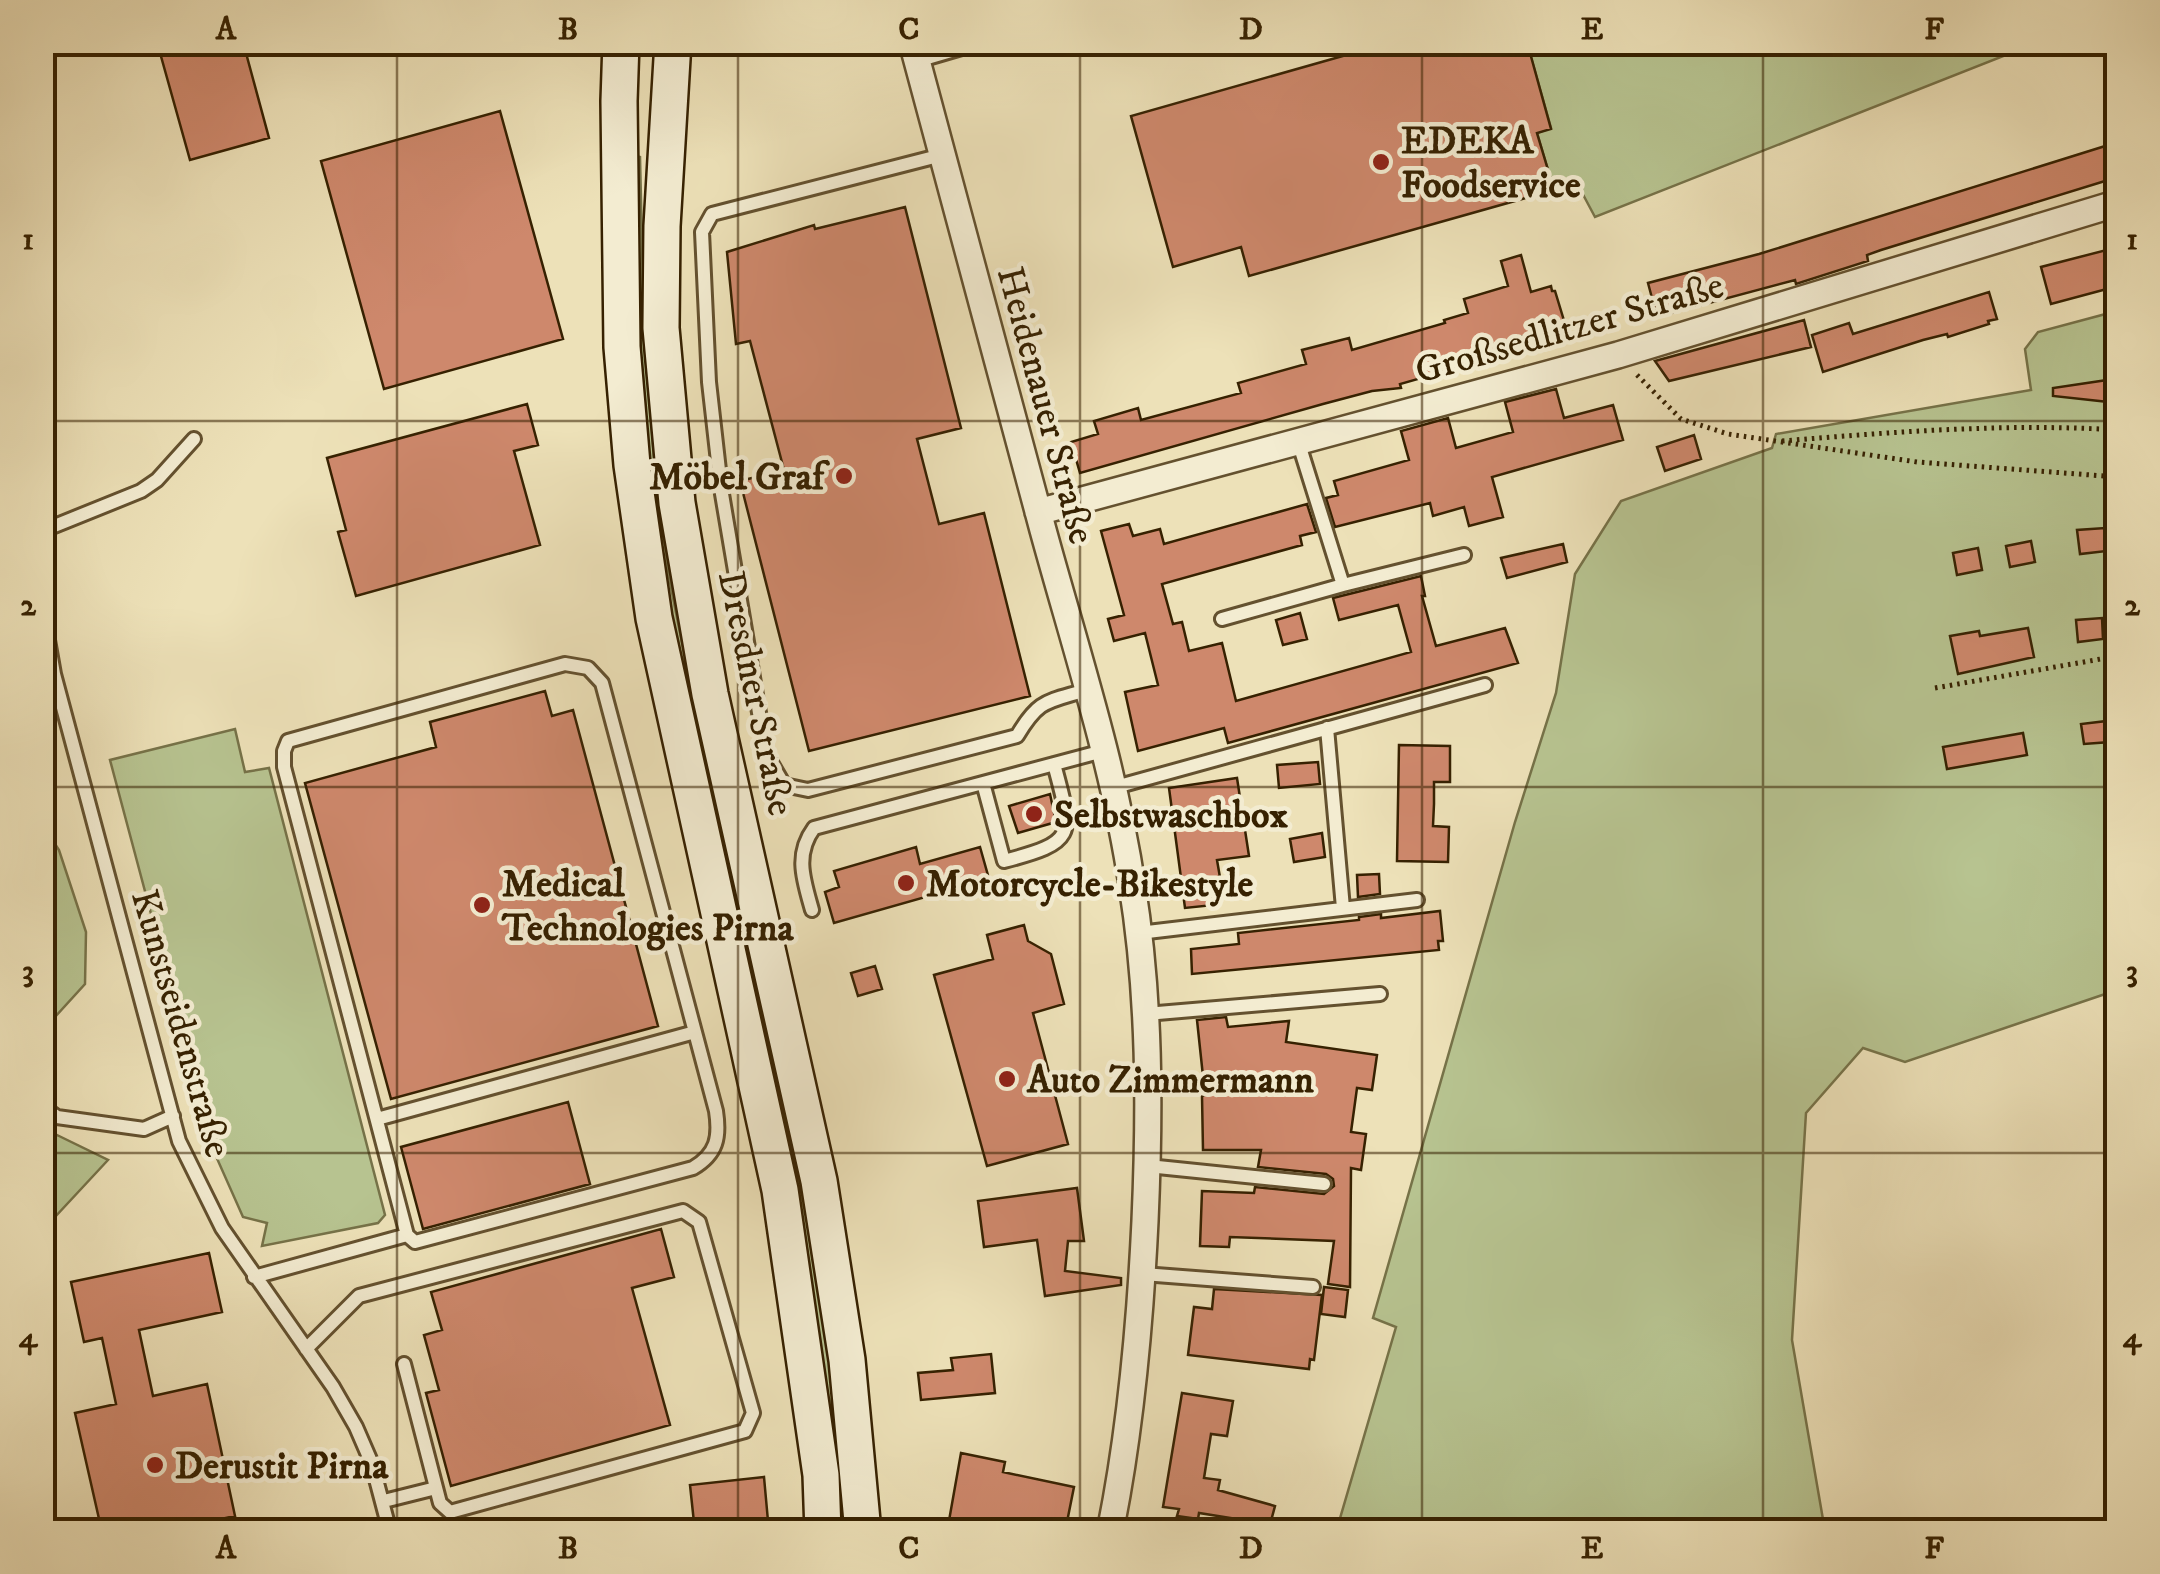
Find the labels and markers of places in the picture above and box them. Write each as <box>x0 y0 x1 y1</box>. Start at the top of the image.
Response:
place label: EDEKA Foodservice <box>1401 118 1581 210</box>
marker: EDEKA Foodservice <box>1370 151 1392 173</box>
place label: Möbel Graf <box>649 454 830 502</box>
marker: Möbel Graf <box>833 465 855 487</box>
place label: Selbstwaschbox <box>1054 792 1288 840</box>
marker: Selbstwaschbox <box>1023 803 1045 825</box>
place label: Medical Technologies Pirna <box>501 861 795 953</box>
place label: Motorcycle-Bikestyle <box>926 861 1254 909</box>
marker: Motorcycle-Bikestyle <box>895 872 917 894</box>
marker: Medical Technologies Pirna <box>471 894 493 916</box>
place label: Auto Zimmermann <box>1026 1057 1314 1105</box>
marker: Auto Zimmermann <box>996 1068 1018 1090</box>
place label: Derustit Pirna <box>175 1443 389 1491</box>
marker: Derustit Pirna <box>144 1454 166 1476</box>

